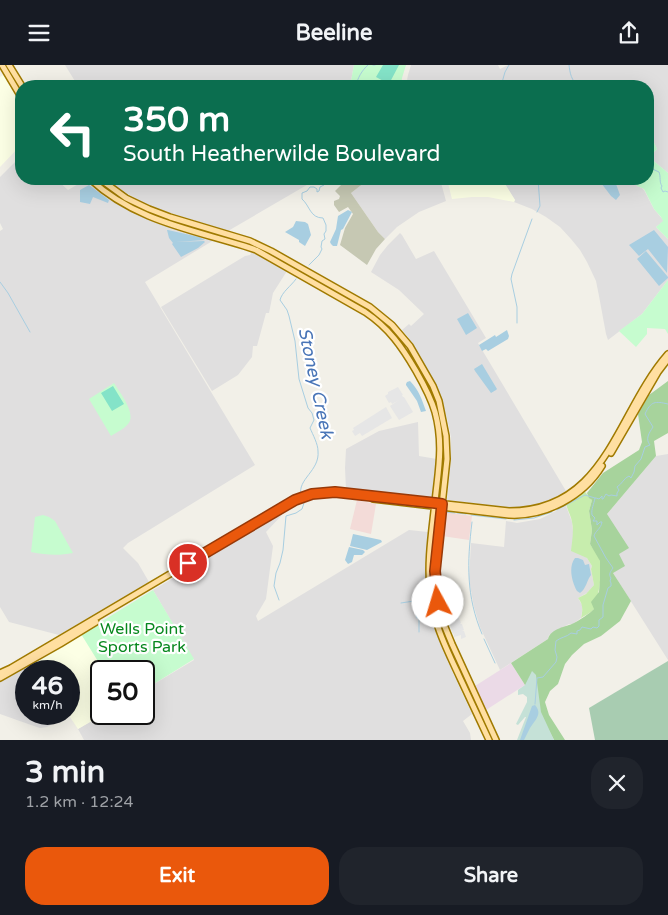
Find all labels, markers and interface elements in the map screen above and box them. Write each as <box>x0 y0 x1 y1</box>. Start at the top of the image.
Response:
icon: menu <box>25 19 53 47</box>
icon: share <box>615 19 643 47</box>
text: Beeline <box>296 20 372 46</box>
text: 350 m <box>123 99 230 141</box>
icon: left <box>40 100 105 165</box>
text: South Heatherwilde Boulevard <box>123 141 440 167</box>
water label: Stoney Creek <box>293 325 339 442</box>
pin <box>167 542 209 584</box>
icon: arrive <box>174 549 202 577</box>
position arrow <box>411 575 463 627</box>
park label: Wells Point Sports Park <box>98 619 186 657</box>
speed limit sign: 50 <box>90 660 155 725</box>
text: 46 <box>32 671 63 701</box>
text: km/h <box>32 698 63 712</box>
text: 3 min <box>25 754 105 791</box>
button: close <box>591 757 643 809</box>
text: 1.2 km · 12:24 <box>25 792 134 812</box>
button: Exit <box>25 847 329 905</box>
button: Share <box>339 847 643 905</box>

